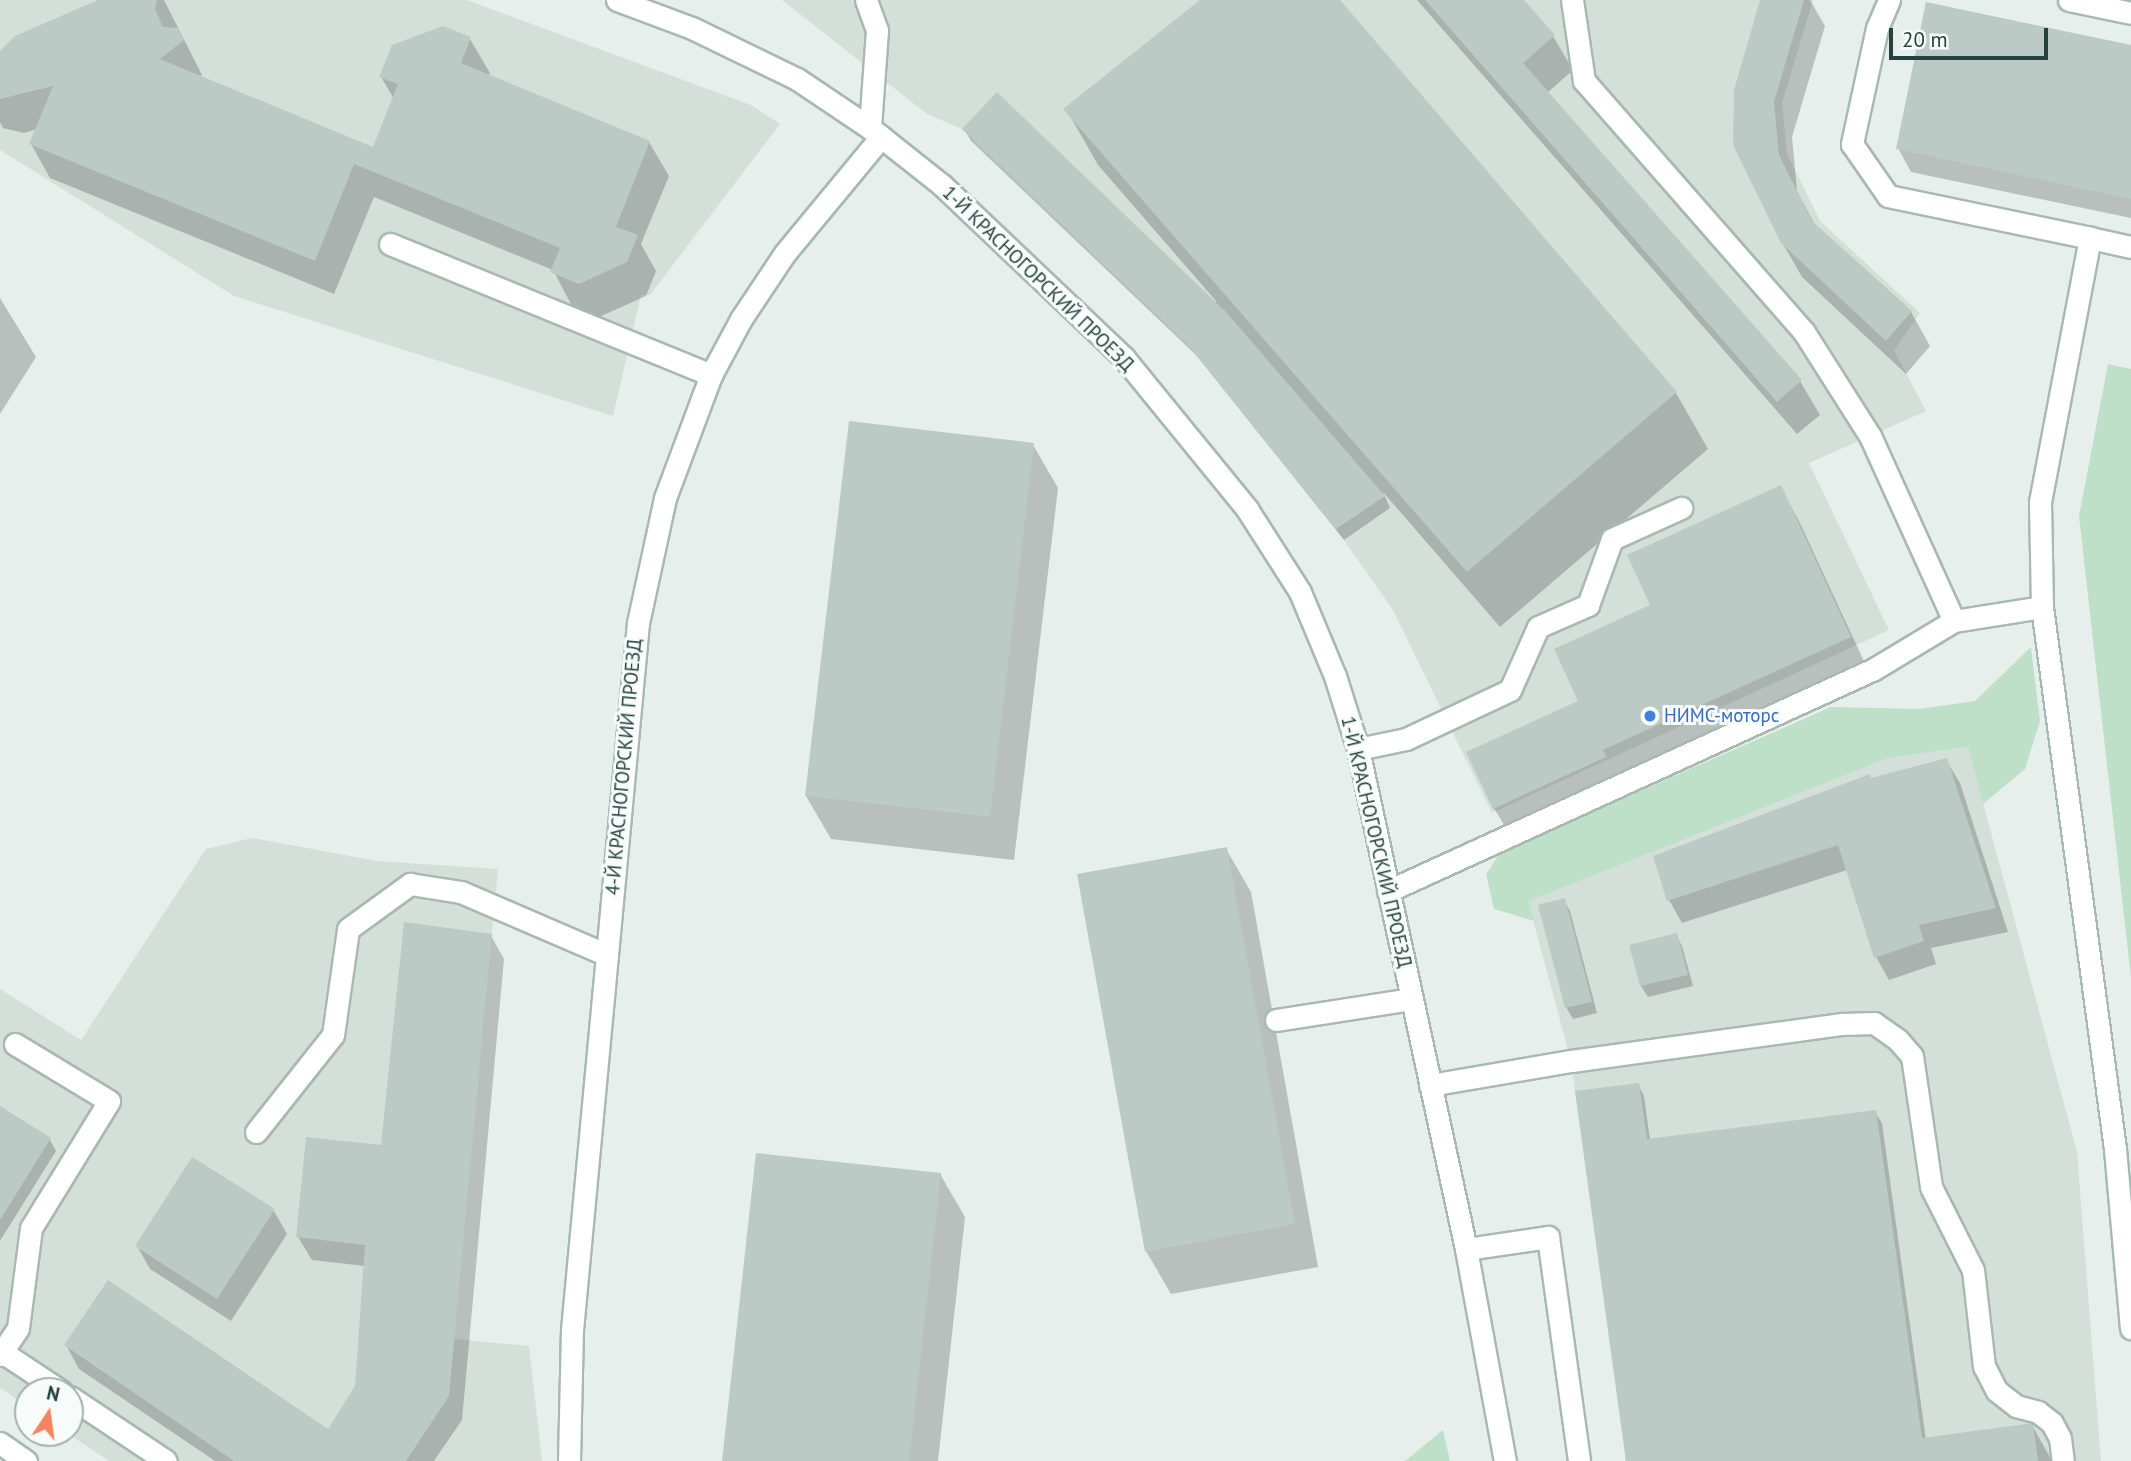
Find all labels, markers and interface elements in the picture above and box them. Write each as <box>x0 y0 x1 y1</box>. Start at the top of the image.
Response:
scale bar <box>1893 14 2052 58</box>
text: 20 m <box>1902 26 1948 53</box>
street label: 1-Й КРАСНОГОРСКИЙ ПРОЕЗД <box>938 181 1138 377</box>
street label: 4-Й КРАСНОГОРСКИЙ ПРОЕЗД <box>601 638 647 896</box>
place label: НИМС-моторс <box>1664 705 1779 727</box>
marker: НИМС-моторс <box>1642 708 1658 724</box>
street label: 1-Й КРАСНОГОРСКИЙ ПРОЕЗД <box>1336 714 1416 970</box>
north arrow <box>14 1377 84 1447</box>
text: N <box>44 1380 62 1407</box>

